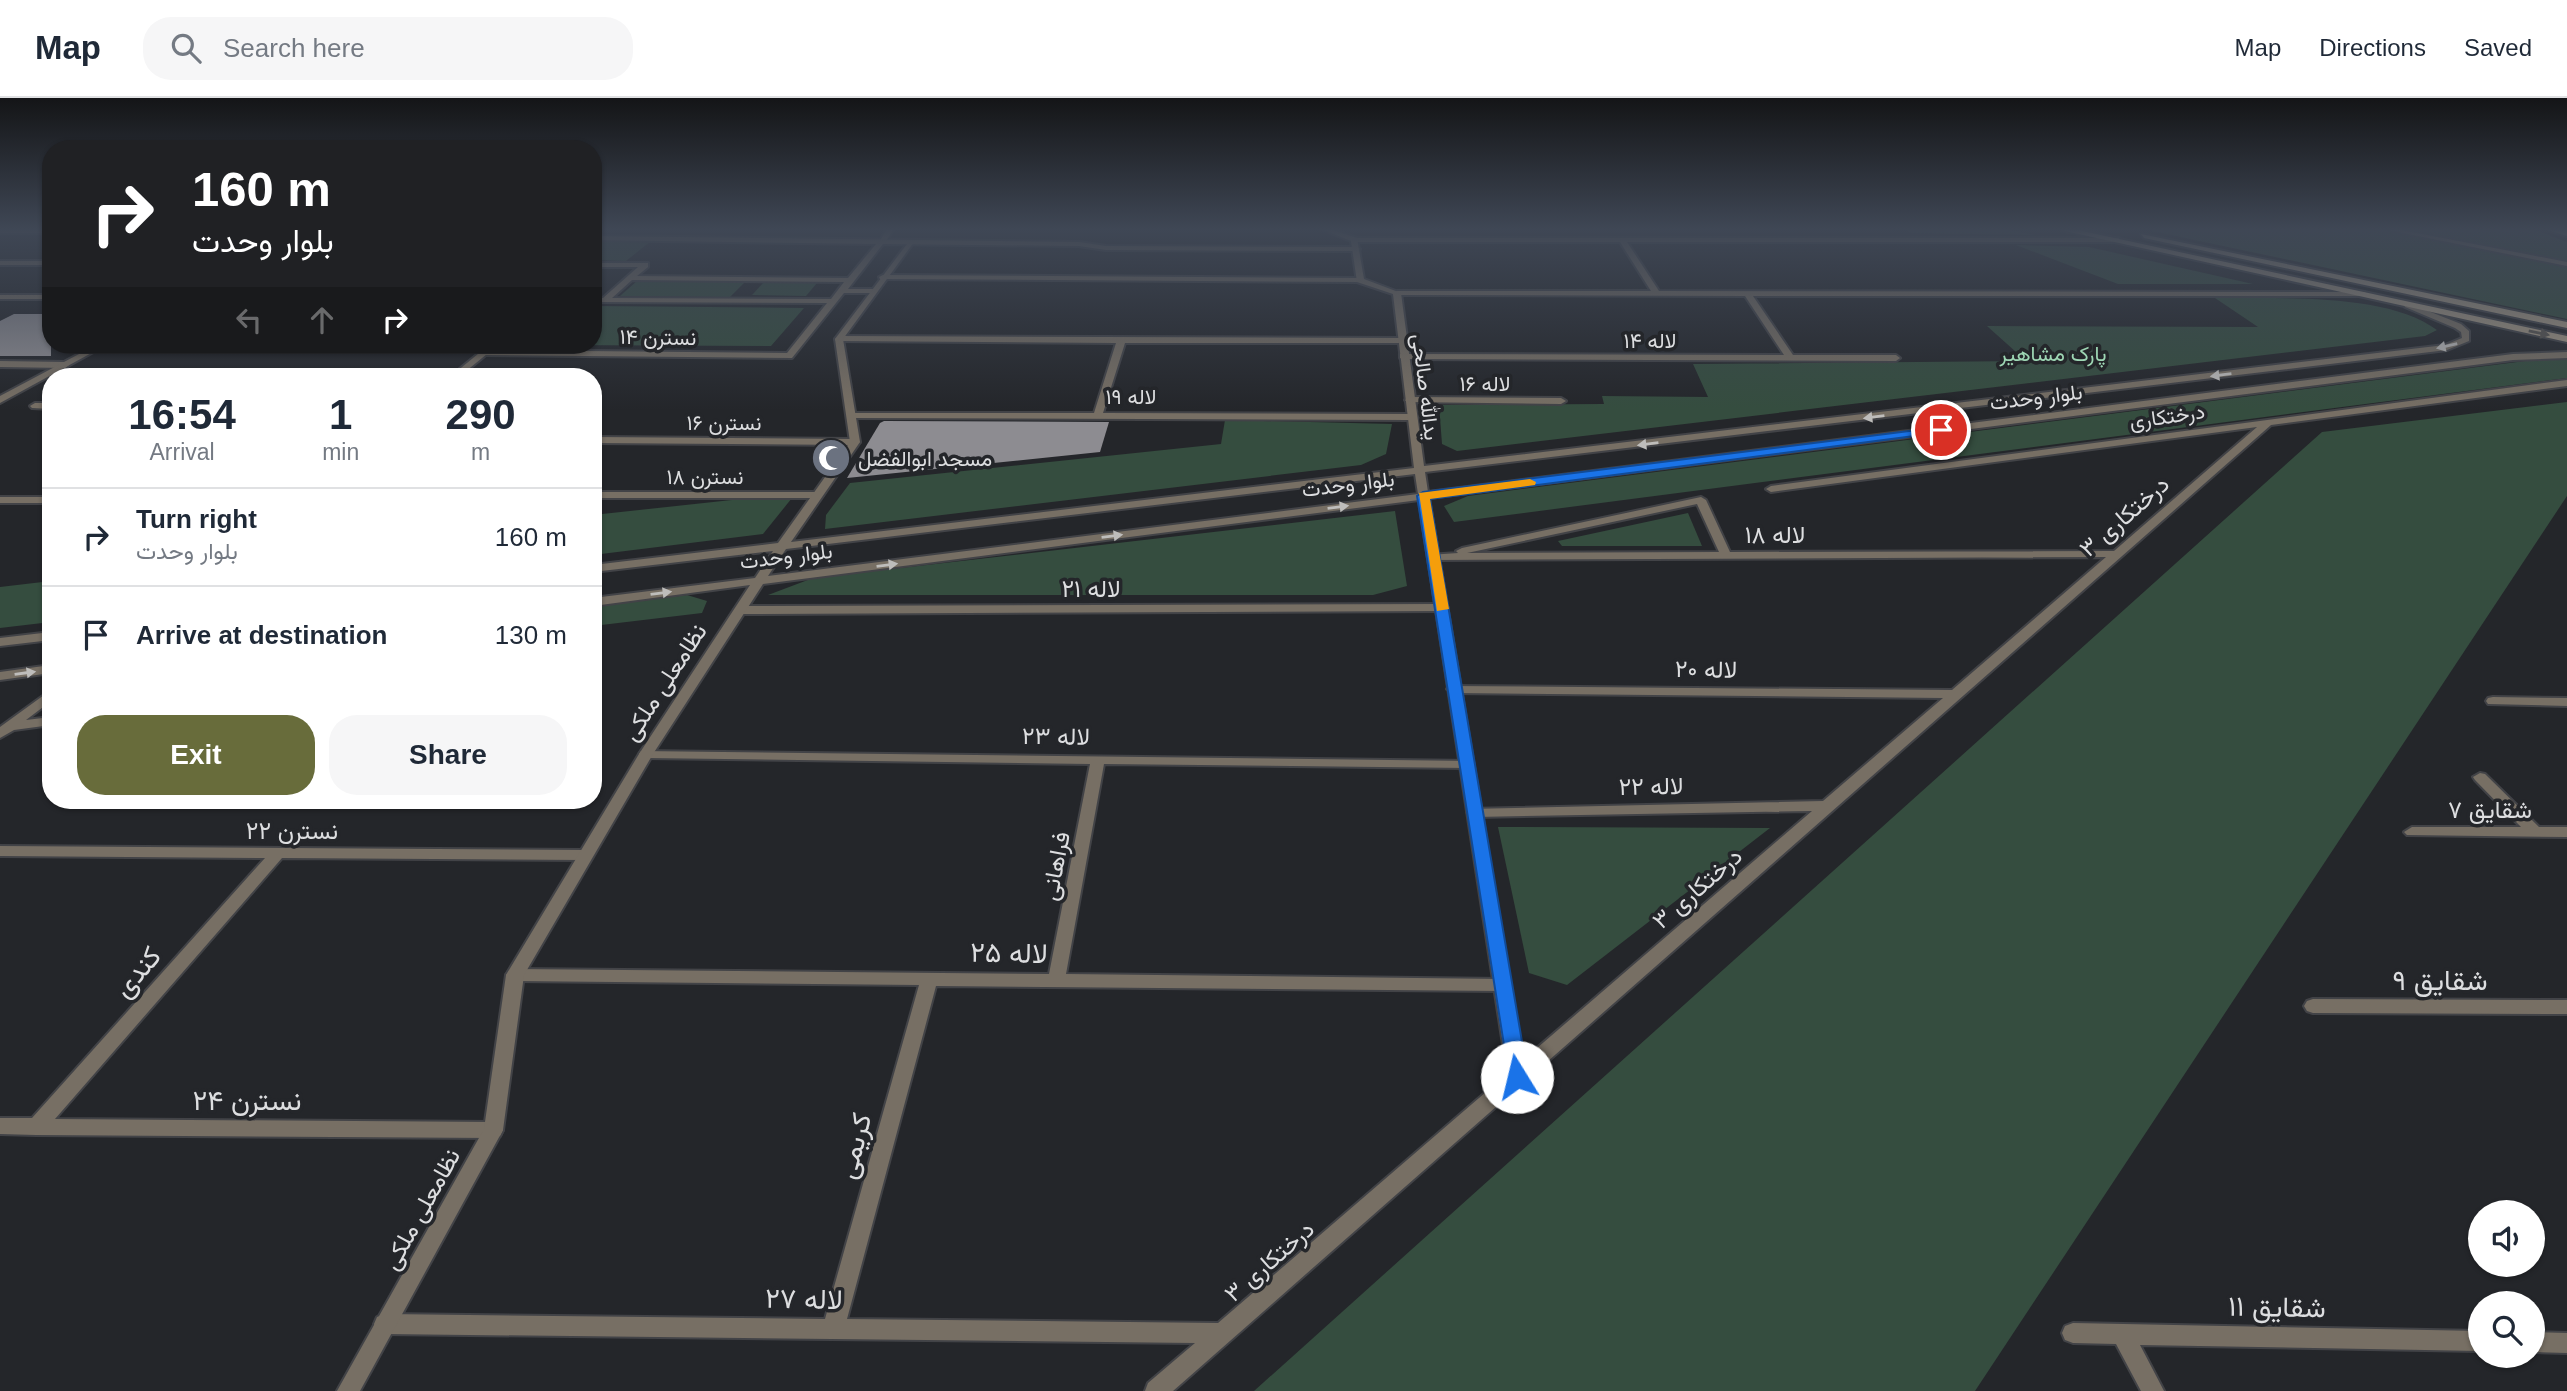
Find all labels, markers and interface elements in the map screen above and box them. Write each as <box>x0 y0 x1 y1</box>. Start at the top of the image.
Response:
search box <box>143 17 633 80</box>
text: Map <box>35 29 101 66</box>
icon: search <box>167 29 205 67</box>
text: Search here <box>223 33 365 63</box>
text: Map <box>2235 34 2281 61</box>
text: Directions <box>2319 34 2426 61</box>
text: Saved <box>2464 34 2532 61</box>
text: 160 m <box>192 162 331 216</box>
icon: right <box>77 168 168 259</box>
text: بلوار وحدت <box>192 223 334 259</box>
icon: left <box>230 301 268 339</box>
icon: ahead <box>303 301 341 339</box>
icon: right <box>376 301 414 339</box>
street label: نسترن ۱۴ <box>619 325 697 351</box>
one-way arrow <box>2528 327 2550 338</box>
street label: لاله ۱۴ <box>1624 329 1676 352</box>
street label: یدالله صالحی <box>1407 332 1445 442</box>
one-way arrow <box>2436 341 2458 352</box>
park label: پارک مشاهیر <box>1999 342 2106 368</box>
one-way arrow <box>2210 369 2232 380</box>
street label: لاله ۱۶ <box>1459 372 1511 395</box>
street label: بلوار وحدت <box>1988 380 2084 416</box>
street label: لاله ۱۹ <box>1106 385 1156 408</box>
text: 16:54 <box>128 391 236 438</box>
text: 1 <box>329 391 352 438</box>
text: 290 <box>446 391 516 438</box>
street label: درختکاری <box>2128 399 2206 435</box>
pin <box>1911 400 1971 460</box>
street label: نسترن ۱۶ <box>686 411 762 436</box>
one-way arrow <box>1863 411 1885 422</box>
icon: arrive <box>1922 411 1960 449</box>
mosque icon: مسجد ابوالفضل <box>810 437 852 479</box>
one-way arrow <box>1637 438 1659 449</box>
text: Arrival <box>149 439 215 465</box>
text: min <box>322 439 359 465</box>
text: m <box>471 439 490 465</box>
place label: مسجد ابوالفضل <box>858 447 992 472</box>
street label: نسترن ۱۸ <box>666 465 744 490</box>
street label: بلوار وحدت <box>1300 467 1396 503</box>
street label: درختکاری ۳ <box>2074 470 2175 564</box>
one-way arrow <box>1327 501 1349 512</box>
text: Turn right <box>136 504 257 534</box>
icon: right <box>77 518 115 556</box>
street label: لاله ۱۸ <box>1745 521 1805 548</box>
text: 160 m <box>495 522 567 552</box>
one-way arrow <box>1101 530 1123 541</box>
text: بلوار وحدت <box>136 538 238 564</box>
street label: بلوار وحدت <box>738 539 834 575</box>
one-way arrow <box>876 559 898 570</box>
street label: لاله ۲۱ <box>1061 575 1121 602</box>
one-way arrow <box>650 588 672 599</box>
icon: arrive <box>77 616 115 654</box>
street label: نظامعلی ملکی <box>616 618 713 746</box>
text: Arrive at destination <box>136 620 387 650</box>
text: 130 m <box>495 620 567 650</box>
street label: لاله ۲۰ <box>1675 655 1737 683</box>
one-way arrow <box>15 667 37 678</box>
button: Exit <box>77 715 315 795</box>
button: Share <box>329 715 567 795</box>
street label: لاله ۲۳ <box>1022 722 1090 750</box>
street label: لاله ۲۲ <box>1618 772 1684 800</box>
street label: شقایق ۷ <box>2448 796 2532 824</box>
street label: نسترن ۲۲ <box>246 817 338 846</box>
street label: فراهانی <box>1035 829 1077 903</box>
street label: درختکاری ۳ <box>1647 842 1748 936</box>
street label: لاله ۲۵ <box>970 937 1048 969</box>
street label: کندی <box>107 941 168 1004</box>
street label: شقایق ۹ <box>2393 965 2487 997</box>
position arrow <box>1480 1040 1554 1114</box>
street label: نسترن ۲۴ <box>192 1085 302 1118</box>
street label: کریمی <box>830 1110 880 1183</box>
street label: نظامعلی ملکی <box>377 1144 466 1275</box>
map controls <box>2468 1200 2545 1368</box>
button: sound <box>2468 1200 2545 1277</box>
street label: درختکاری ۳ <box>1219 1215 1320 1309</box>
street label: لاله ۲۷ <box>765 1283 843 1315</box>
street label: شقایق ۱۱ <box>2228 1291 2326 1324</box>
button: search <box>2468 1291 2545 1368</box>

